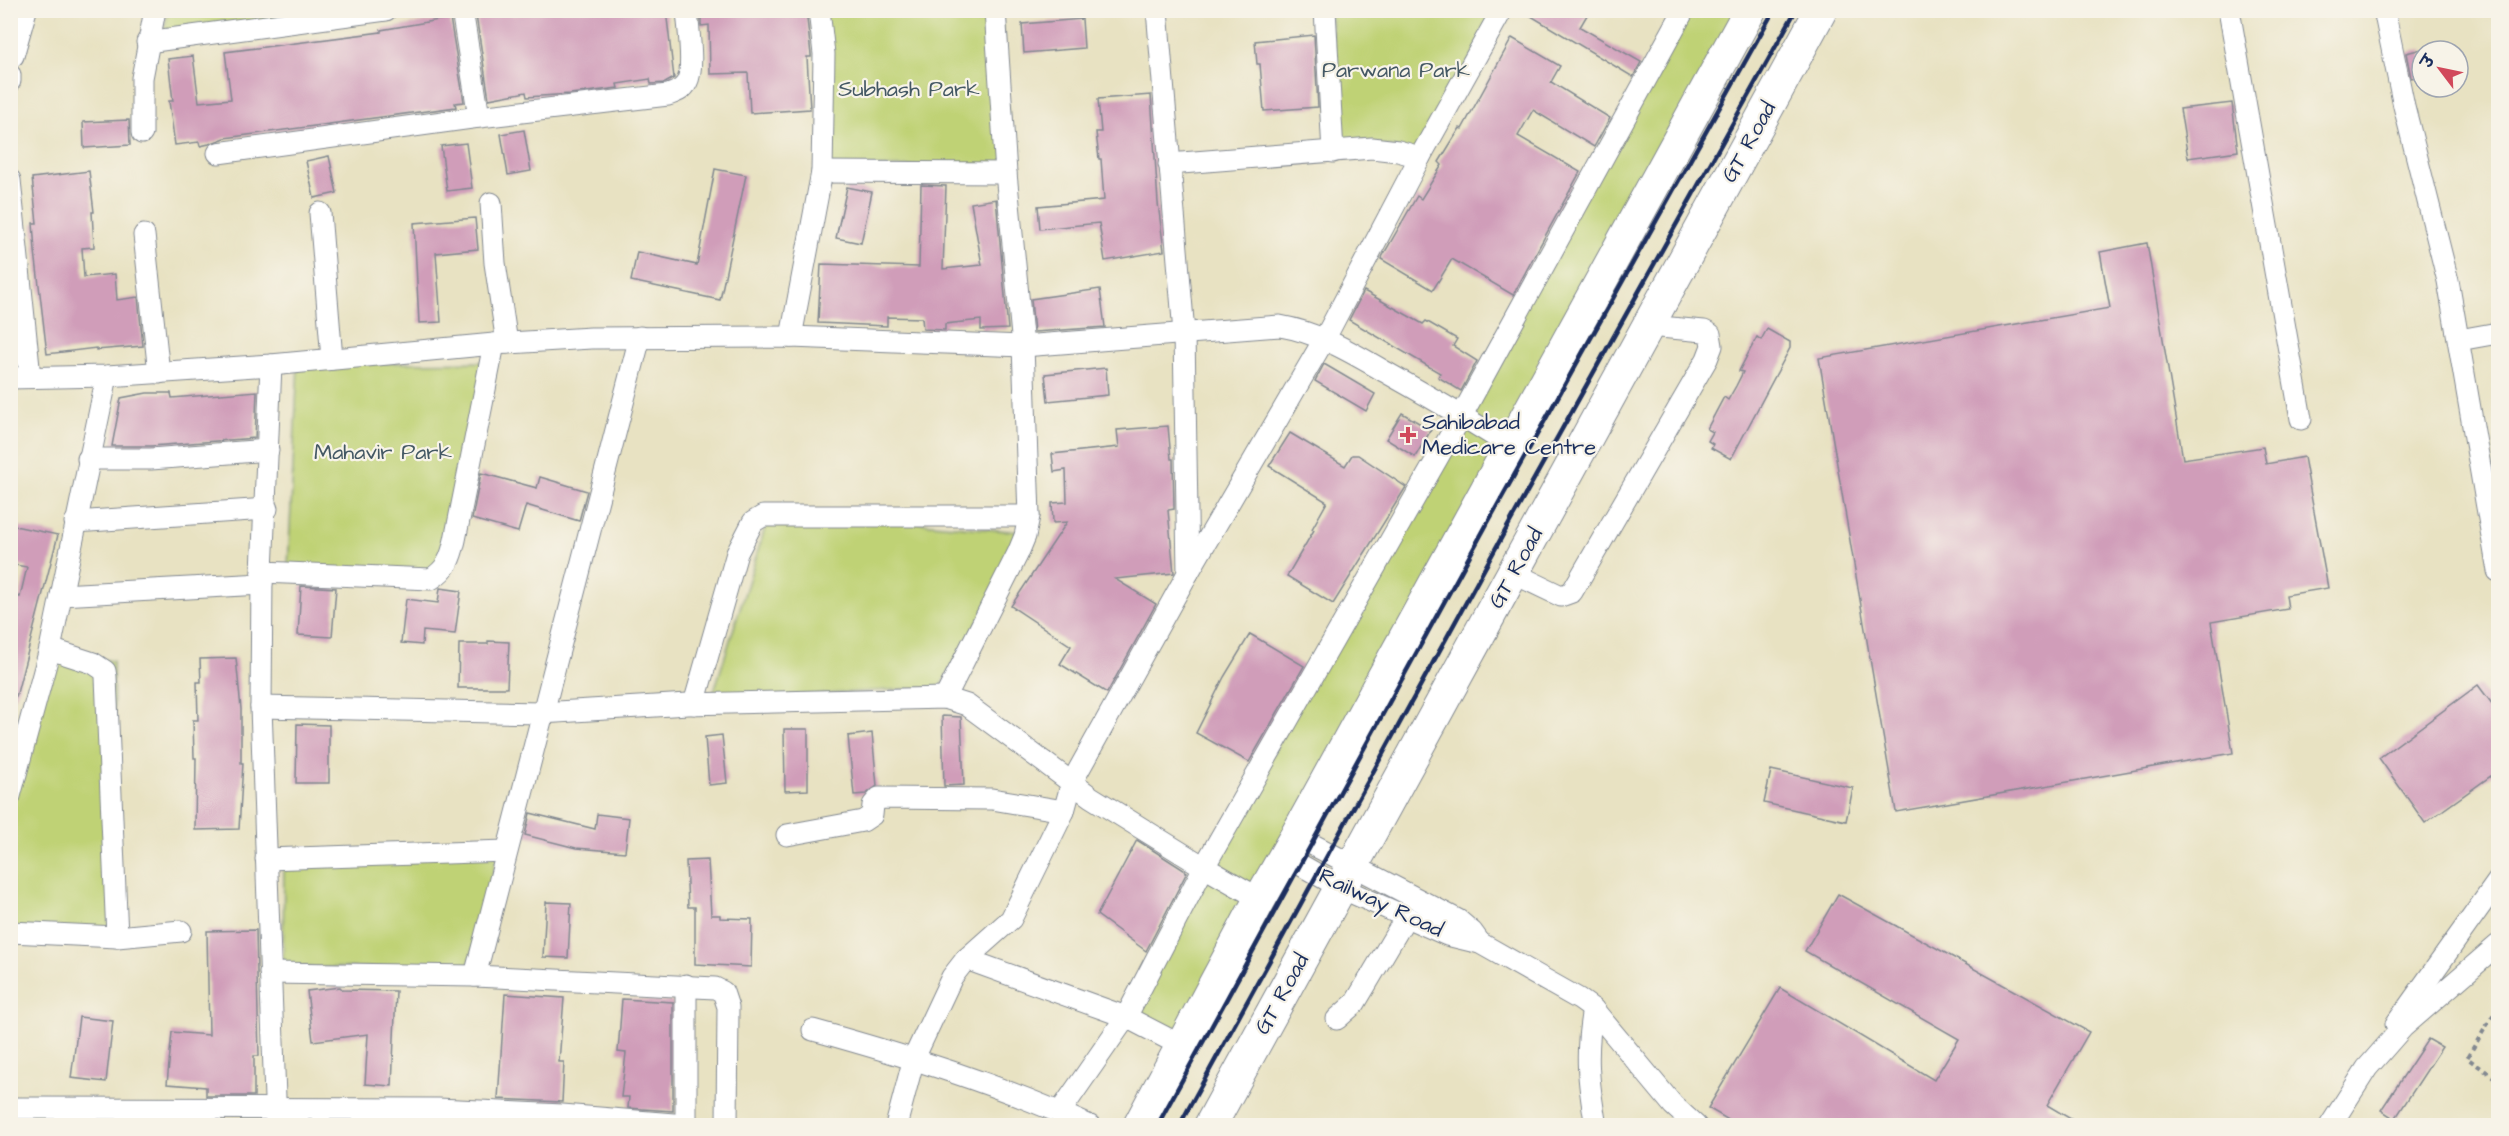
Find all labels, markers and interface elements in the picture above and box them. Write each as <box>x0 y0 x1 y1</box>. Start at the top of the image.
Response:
north arrow <box>2410 39 2470 99</box>
text: उ <box>2415 50 2441 74</box>
park label: Parwana Park <box>1322 55 1471 86</box>
park label: Subhash Park <box>838 74 980 105</box>
street label: GT Road <box>1714 96 1784 188</box>
place label: Sahibabad Medicare Centre <box>1422 407 1596 463</box>
marker: Sahibabad Medicare Centre <box>1399 426 1417 444</box>
park label: Mahavir Park <box>314 437 453 468</box>
street label: GT Road <box>1481 522 1551 614</box>
street label: Railway Road <box>1313 861 1448 946</box>
street label: GT Road <box>1247 948 1317 1040</box>

